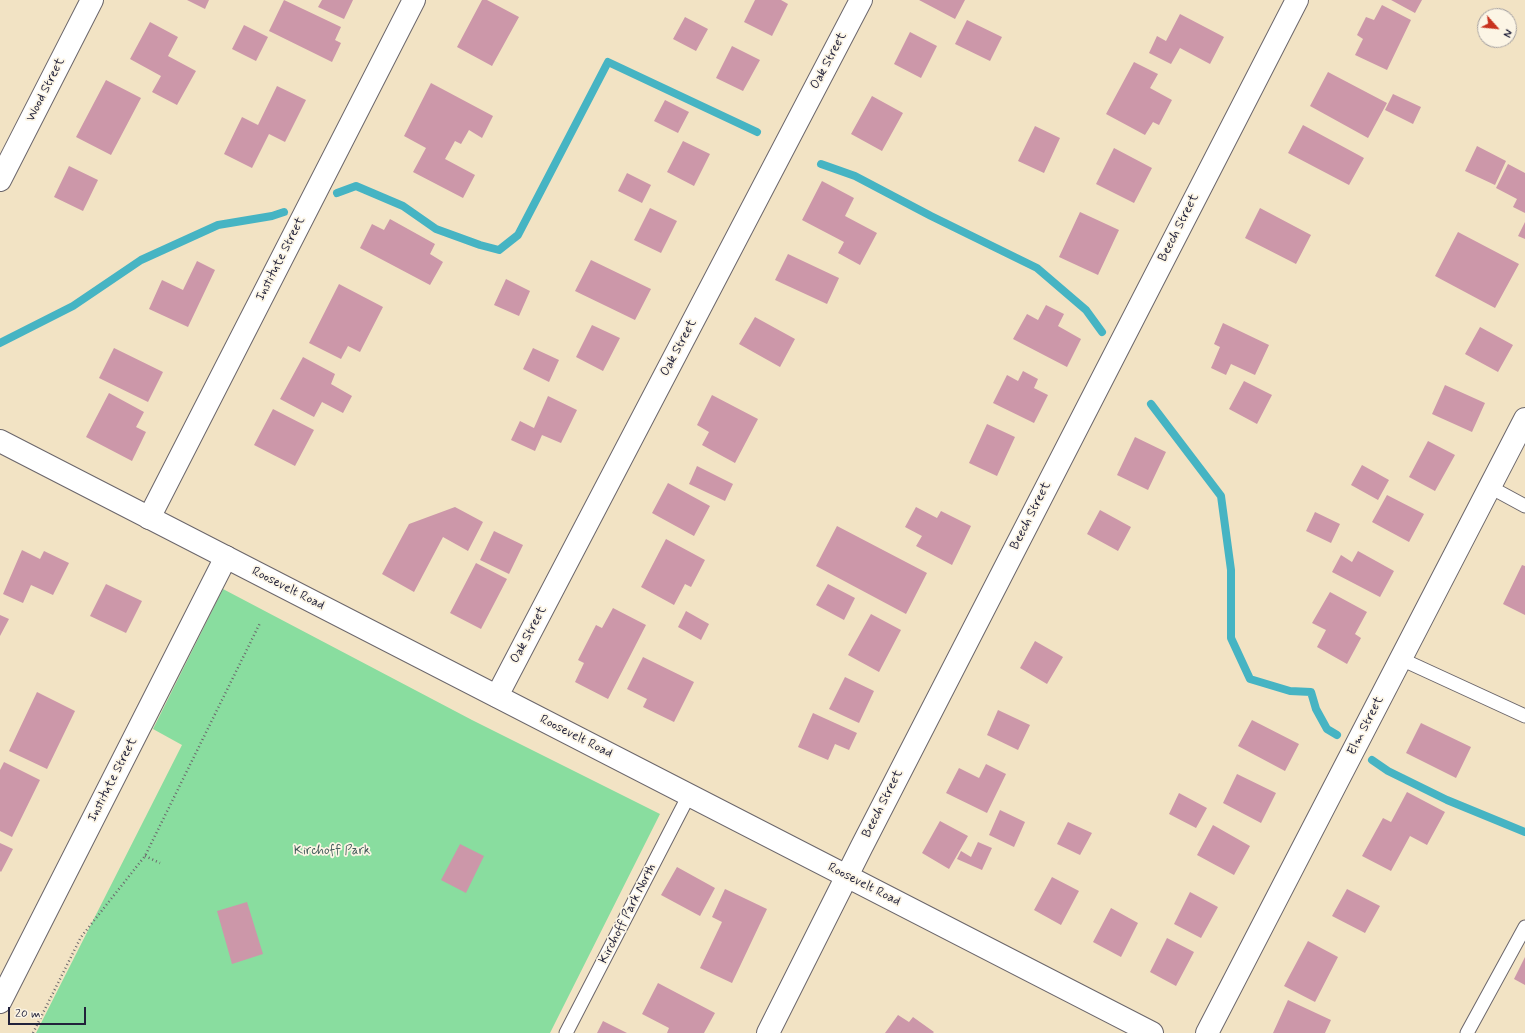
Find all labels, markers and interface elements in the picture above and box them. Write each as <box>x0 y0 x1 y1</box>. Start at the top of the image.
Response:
north arrow <box>1477 8 1517 48</box>
text: N <box>1499 27 1515 39</box>
street label: Oak Street <box>807 30 851 92</box>
street label: Wood Street <box>23 55 69 125</box>
street label: Beech Street <box>1155 192 1203 264</box>
street label: Institute Street <box>253 214 309 304</box>
street label: Oak Street <box>657 317 701 379</box>
street label: Beech Street <box>1007 480 1055 552</box>
street label: Roosevelt Road <box>249 564 327 614</box>
street label: Oak Street <box>507 604 551 666</box>
street label: Elm Street <box>1345 694 1387 758</box>
street label: Roosevelt Road <box>537 712 615 762</box>
street label: Institute Street <box>85 735 141 825</box>
street label: Beech Street <box>859 768 907 840</box>
park label: Kirchoff Park <box>294 843 370 859</box>
street label: Roosevelt Road <box>825 860 903 910</box>
street label: Kirchoff Park North <box>596 861 660 967</box>
scale bar <box>10 999 88 1025</box>
text: 20 m <box>15 1006 41 1022</box>

